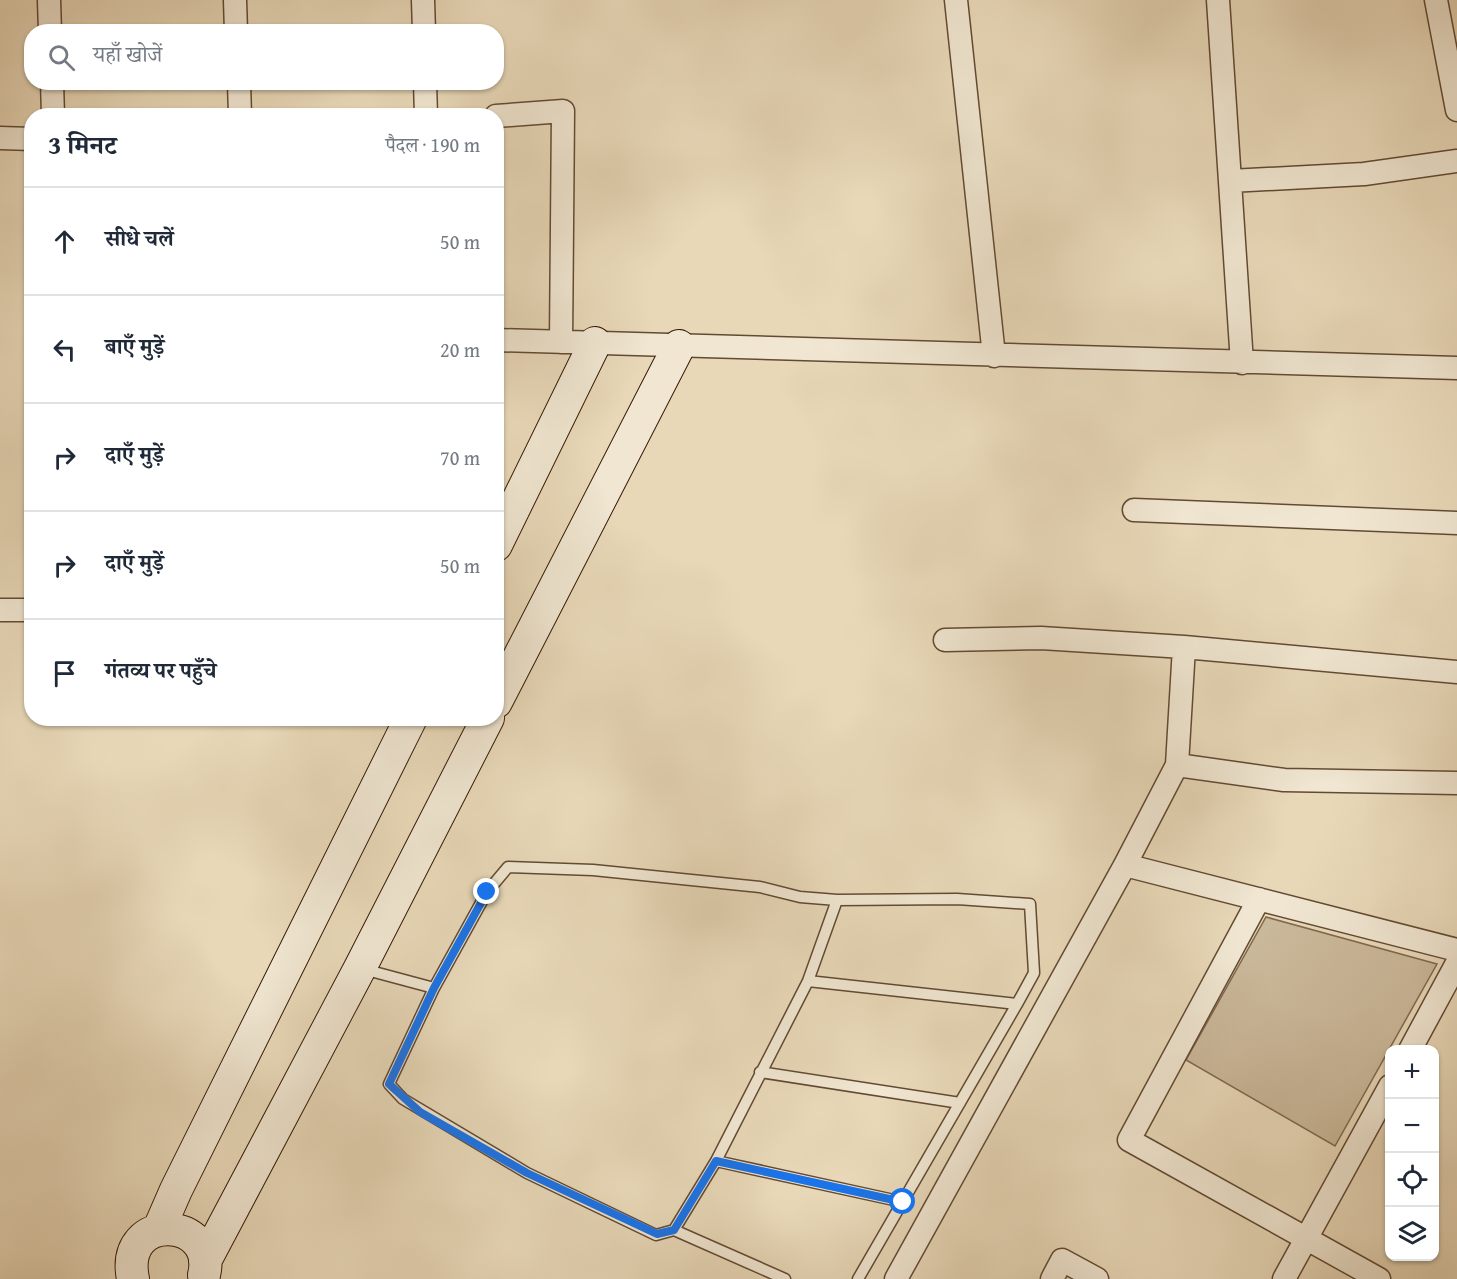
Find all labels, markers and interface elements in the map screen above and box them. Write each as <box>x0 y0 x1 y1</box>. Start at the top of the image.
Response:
search box <box>24 24 504 90</box>
text: यहाँ खोजें <box>93 38 162 70</box>
icon: search <box>45 41 78 74</box>
text: 3 मिनट <box>48 125 116 164</box>
text: पैदल · 190 m <box>386 130 480 159</box>
text: सीधे चलें <box>105 222 174 254</box>
icon: ahead <box>48 225 81 258</box>
text: 50 m <box>440 227 480 256</box>
text: बाएँ मुड़ें <box>105 330 164 362</box>
icon: left <box>48 333 81 366</box>
text: 20 m <box>440 335 480 364</box>
text: दाएँ मुड़ें <box>105 438 164 470</box>
icon: right <box>48 441 81 474</box>
text: 70 m <box>440 443 480 472</box>
text: दाएँ मुड़ें <box>105 546 164 578</box>
icon: right <box>48 549 81 582</box>
text: 50 m <box>440 551 480 580</box>
text: गंतव्य पर पहुँचे <box>105 654 216 686</box>
icon: arrive <box>48 657 81 690</box>
route end <box>473 878 499 904</box>
map controls <box>1385 1045 1439 1261</box>
button: + <box>1385 1045 1439 1099</box>
button: − <box>1385 1099 1439 1153</box>
button: locate <box>1385 1153 1439 1207</box>
route start <box>889 1188 915 1214</box>
button: layers <box>1385 1207 1439 1261</box>

